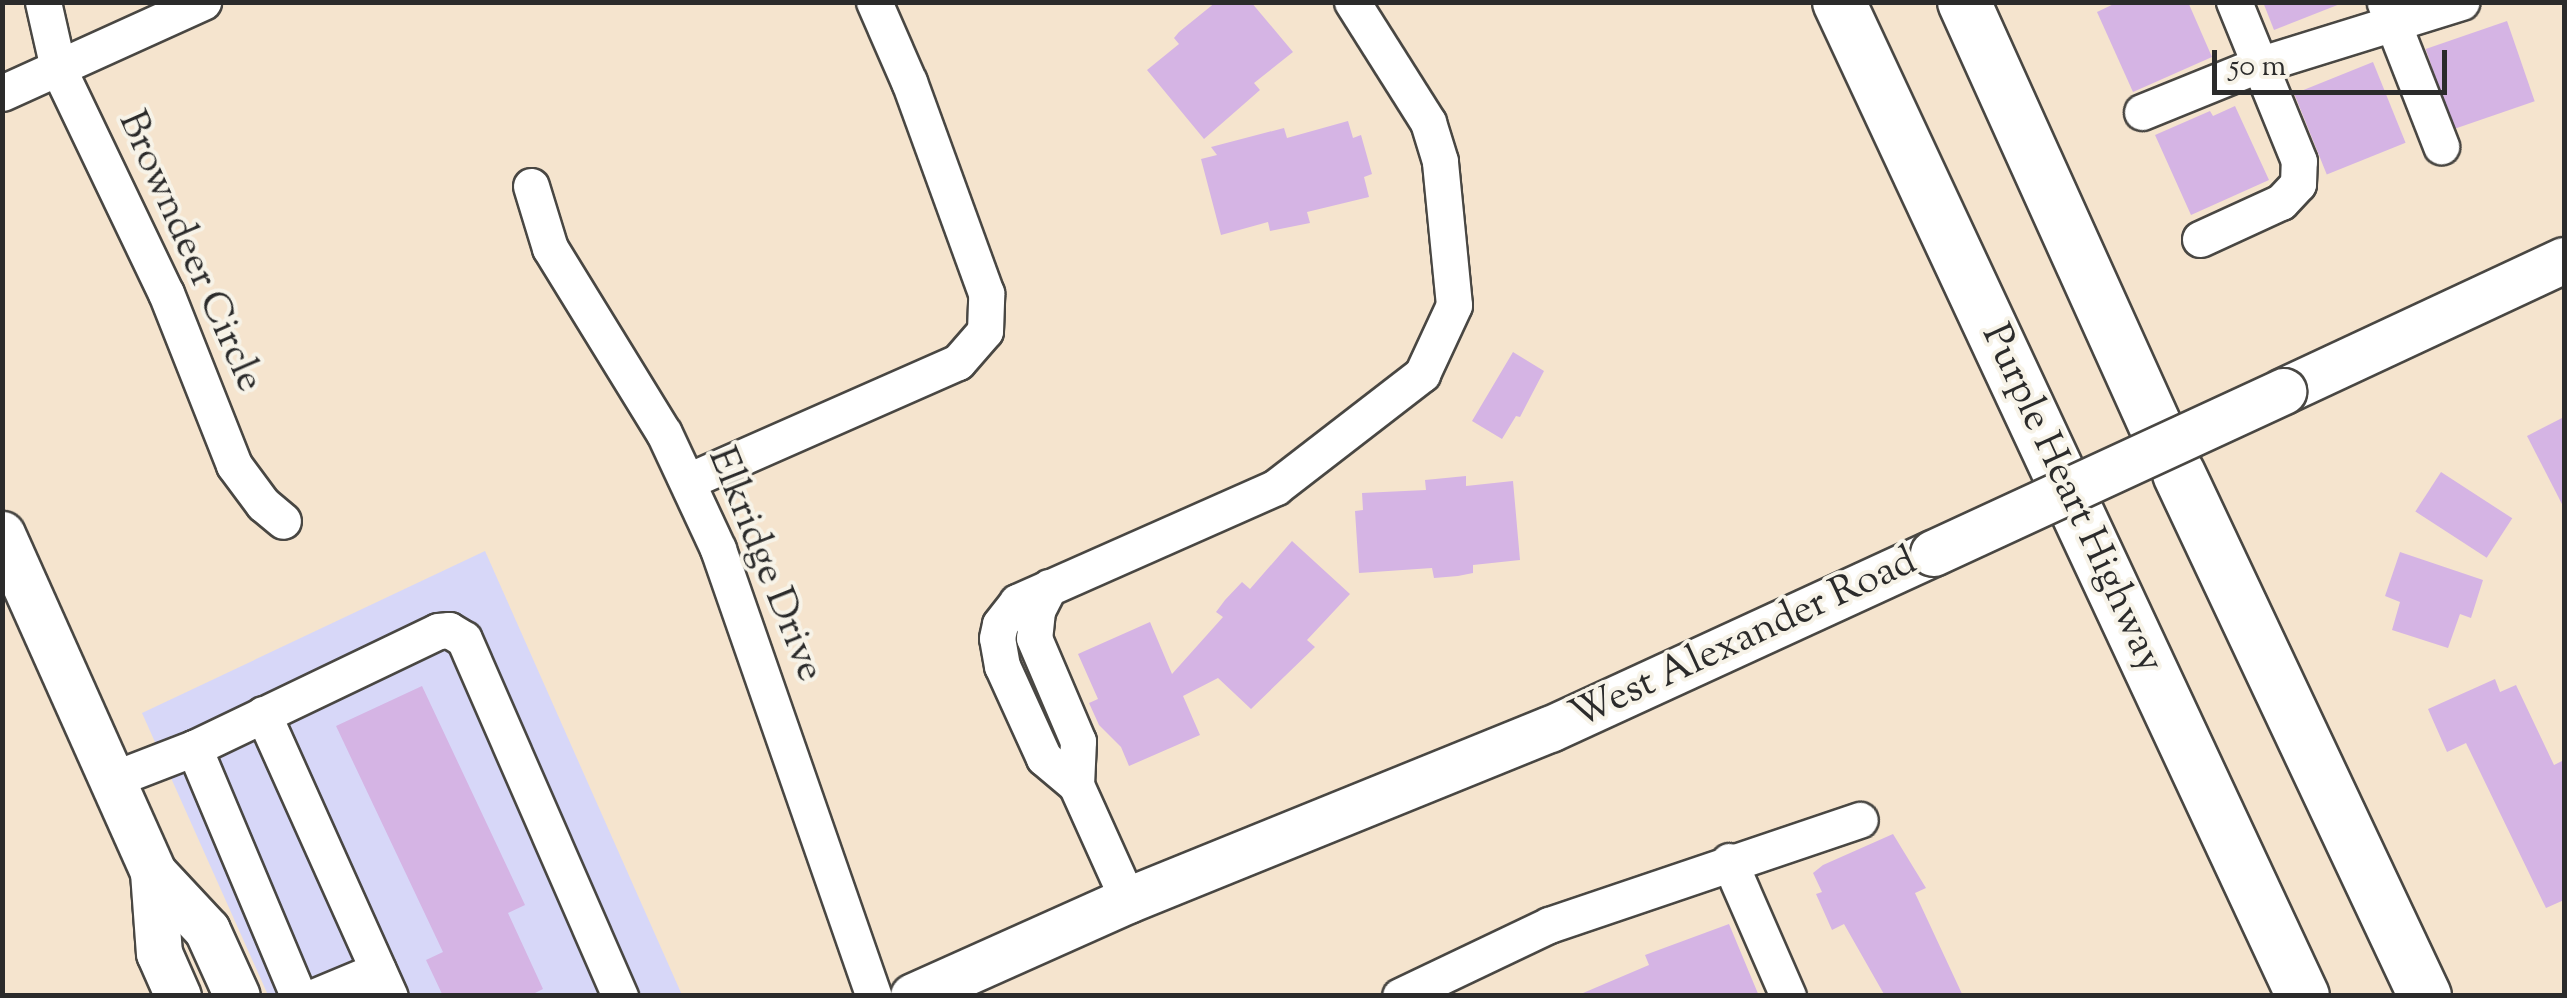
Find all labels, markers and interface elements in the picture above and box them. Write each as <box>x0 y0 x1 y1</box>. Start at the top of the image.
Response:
scale bar <box>2217 30 2452 92</box>
text: 50 m <box>2229 46 2286 89</box>
street label: Browndeer Circle <box>106 104 272 400</box>
street label: Purple Heart Highway <box>1969 317 2173 681</box>
street label: Elkridge Drive <box>695 441 833 689</box>
street label: West Alexander Road <box>1563 539 1925 741</box>

